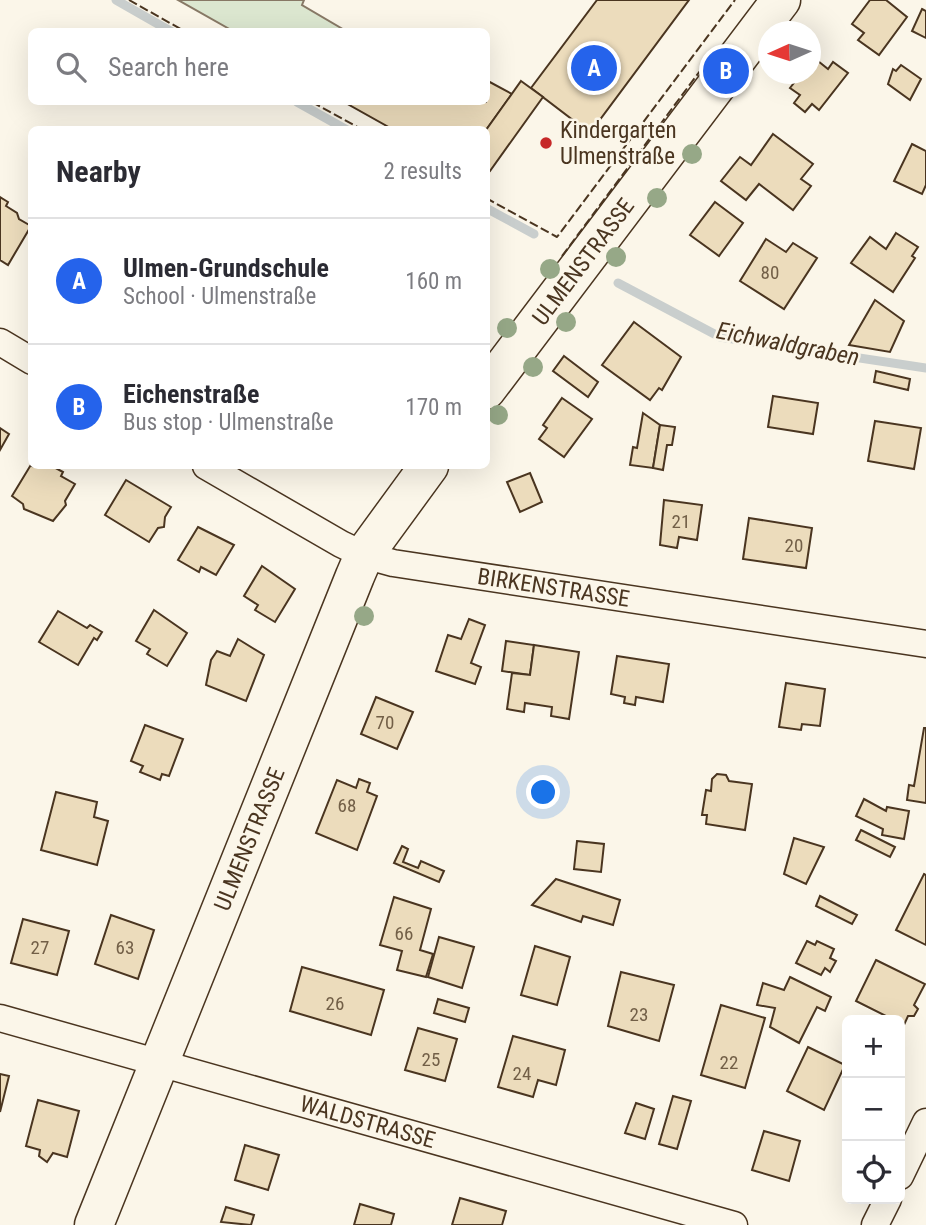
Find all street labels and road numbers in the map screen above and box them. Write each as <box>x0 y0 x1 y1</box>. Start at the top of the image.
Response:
street label: ULMENSTRASSE <box>527 193 640 330</box>
street label: BIRKENSTRASSE <box>476 563 632 612</box>
street label: ULMENSTRASSE <box>208 764 290 914</box>
street label: WALDSTRASSE <box>297 1090 438 1154</box>

